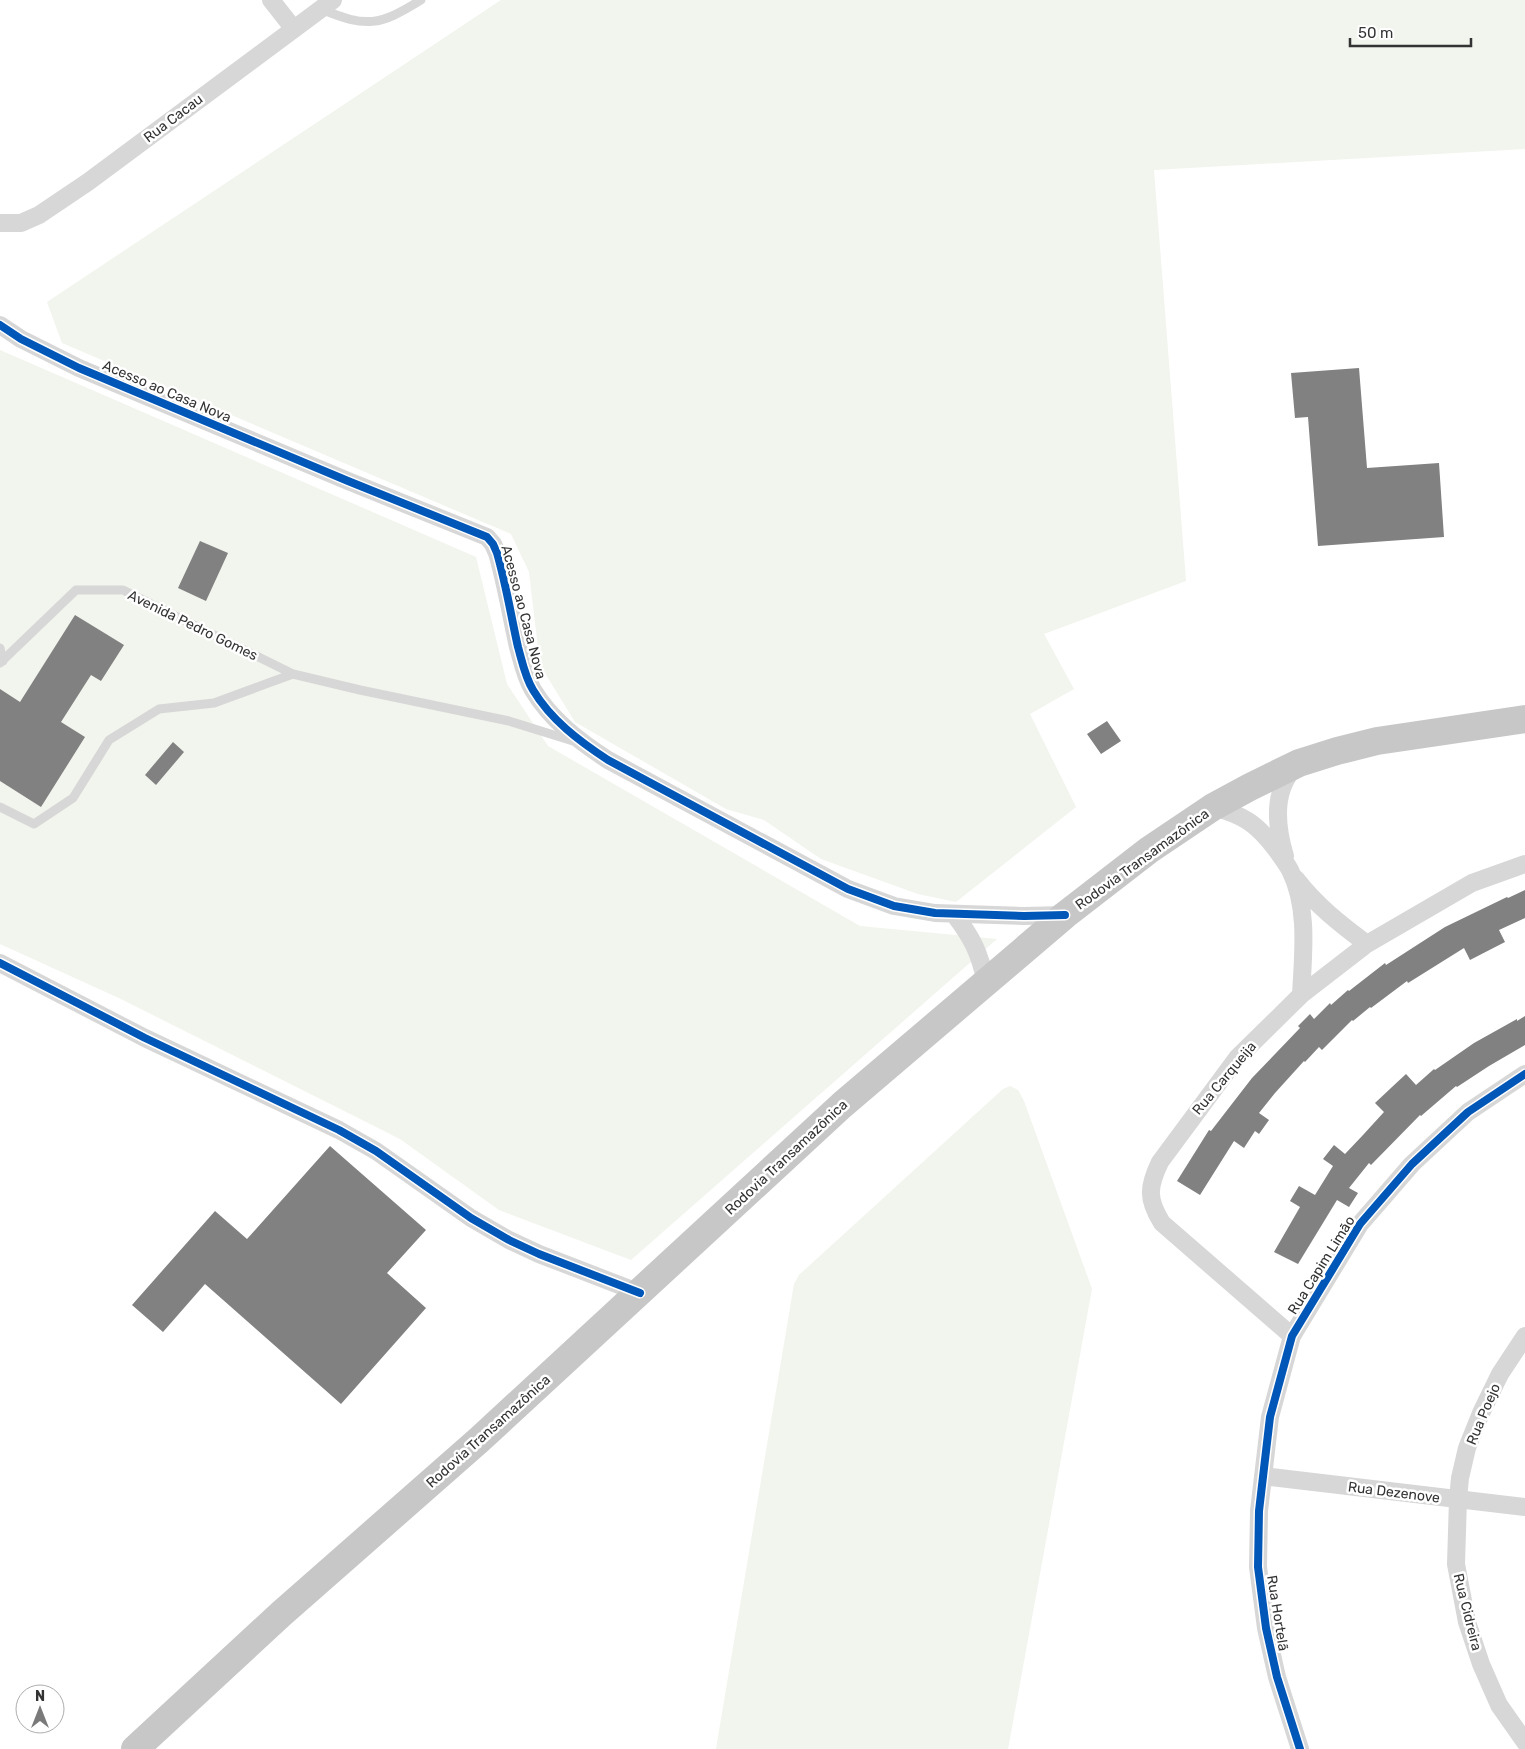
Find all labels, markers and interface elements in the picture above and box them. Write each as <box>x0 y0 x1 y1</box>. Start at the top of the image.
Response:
scale bar <box>1350 15 1471 47</box>
text: 50 m <box>1358 24 1393 42</box>
street label: Rua Cacau <box>140 91 206 146</box>
street label: Acesso ao Casa Nova <box>100 357 234 426</box>
street label: Acesso ao Casa Nova <box>497 543 550 681</box>
street label: Avenida Pedro Gomes <box>125 587 260 664</box>
street label: Rodovia Transamazônica <box>1072 805 1212 914</box>
street label: Rua Carqueija <box>1189 1038 1260 1118</box>
street label: Rodovia Transamazônica <box>722 1096 851 1218</box>
street label: Rua Capim Limão <box>1284 1213 1359 1318</box>
street label: Rodovia Transamazônica <box>423 1371 554 1492</box>
street label: Rua Poejo <box>1463 1381 1504 1447</box>
street label: Rua Dezenove <box>1347 1478 1441 1507</box>
street label: Rua Cidreira <box>1450 1572 1485 1653</box>
street label: Rua Hortelã <box>1263 1574 1292 1652</box>
north arrow <box>15 1684 65 1734</box>
text: N <box>35 1688 45 1705</box>

